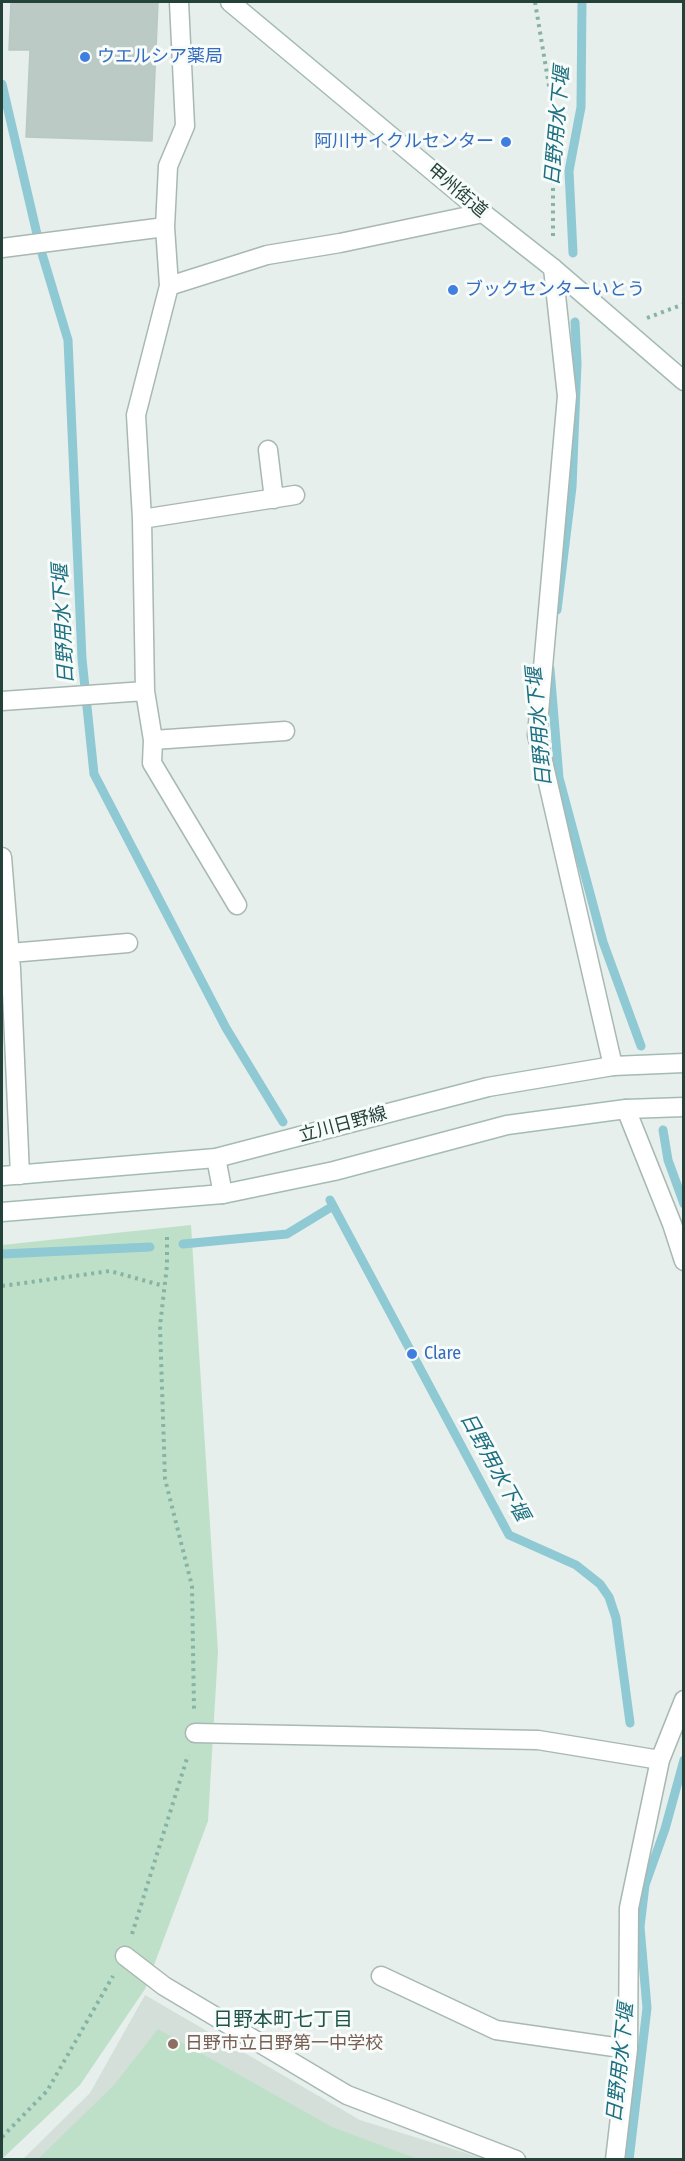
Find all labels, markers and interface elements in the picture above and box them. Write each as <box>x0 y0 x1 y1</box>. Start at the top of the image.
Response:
place label: ウエルシア薬局 <box>97 46 223 68</box>
marker: ウエルシア薬局 <box>78 50 92 64</box>
water label: 日野用水下堰 <box>541 65 575 187</box>
place label: 阿川サイクルセンター <box>314 131 494 153</box>
marker: 阿川サイクルセンター <box>499 135 513 149</box>
street label: 甲州街道 <box>422 160 492 222</box>
place label: ブックセンターいとう <box>465 279 645 301</box>
marker: ブックセンターいとう <box>446 283 460 297</box>
water label: 日野用水下堰 <box>49 563 79 685</box>
water label: 日野用水下堰 <box>523 666 557 788</box>
street label: 立川日野線 <box>297 1103 389 1147</box>
place label: Clare <box>424 1343 461 1365</box>
marker: Clare <box>405 1347 419 1361</box>
water label: 日野用水下堰 <box>454 1409 534 1525</box>
water label: 日野用水下堰 <box>603 2002 639 2124</box>
district label: 日野本町七丁目 <box>213 2008 353 2032</box>
place label: 日野市立日野第一中学校 <box>185 2033 383 2055</box>
marker: 日野市立日野第一中学校 <box>166 2037 180 2051</box>

